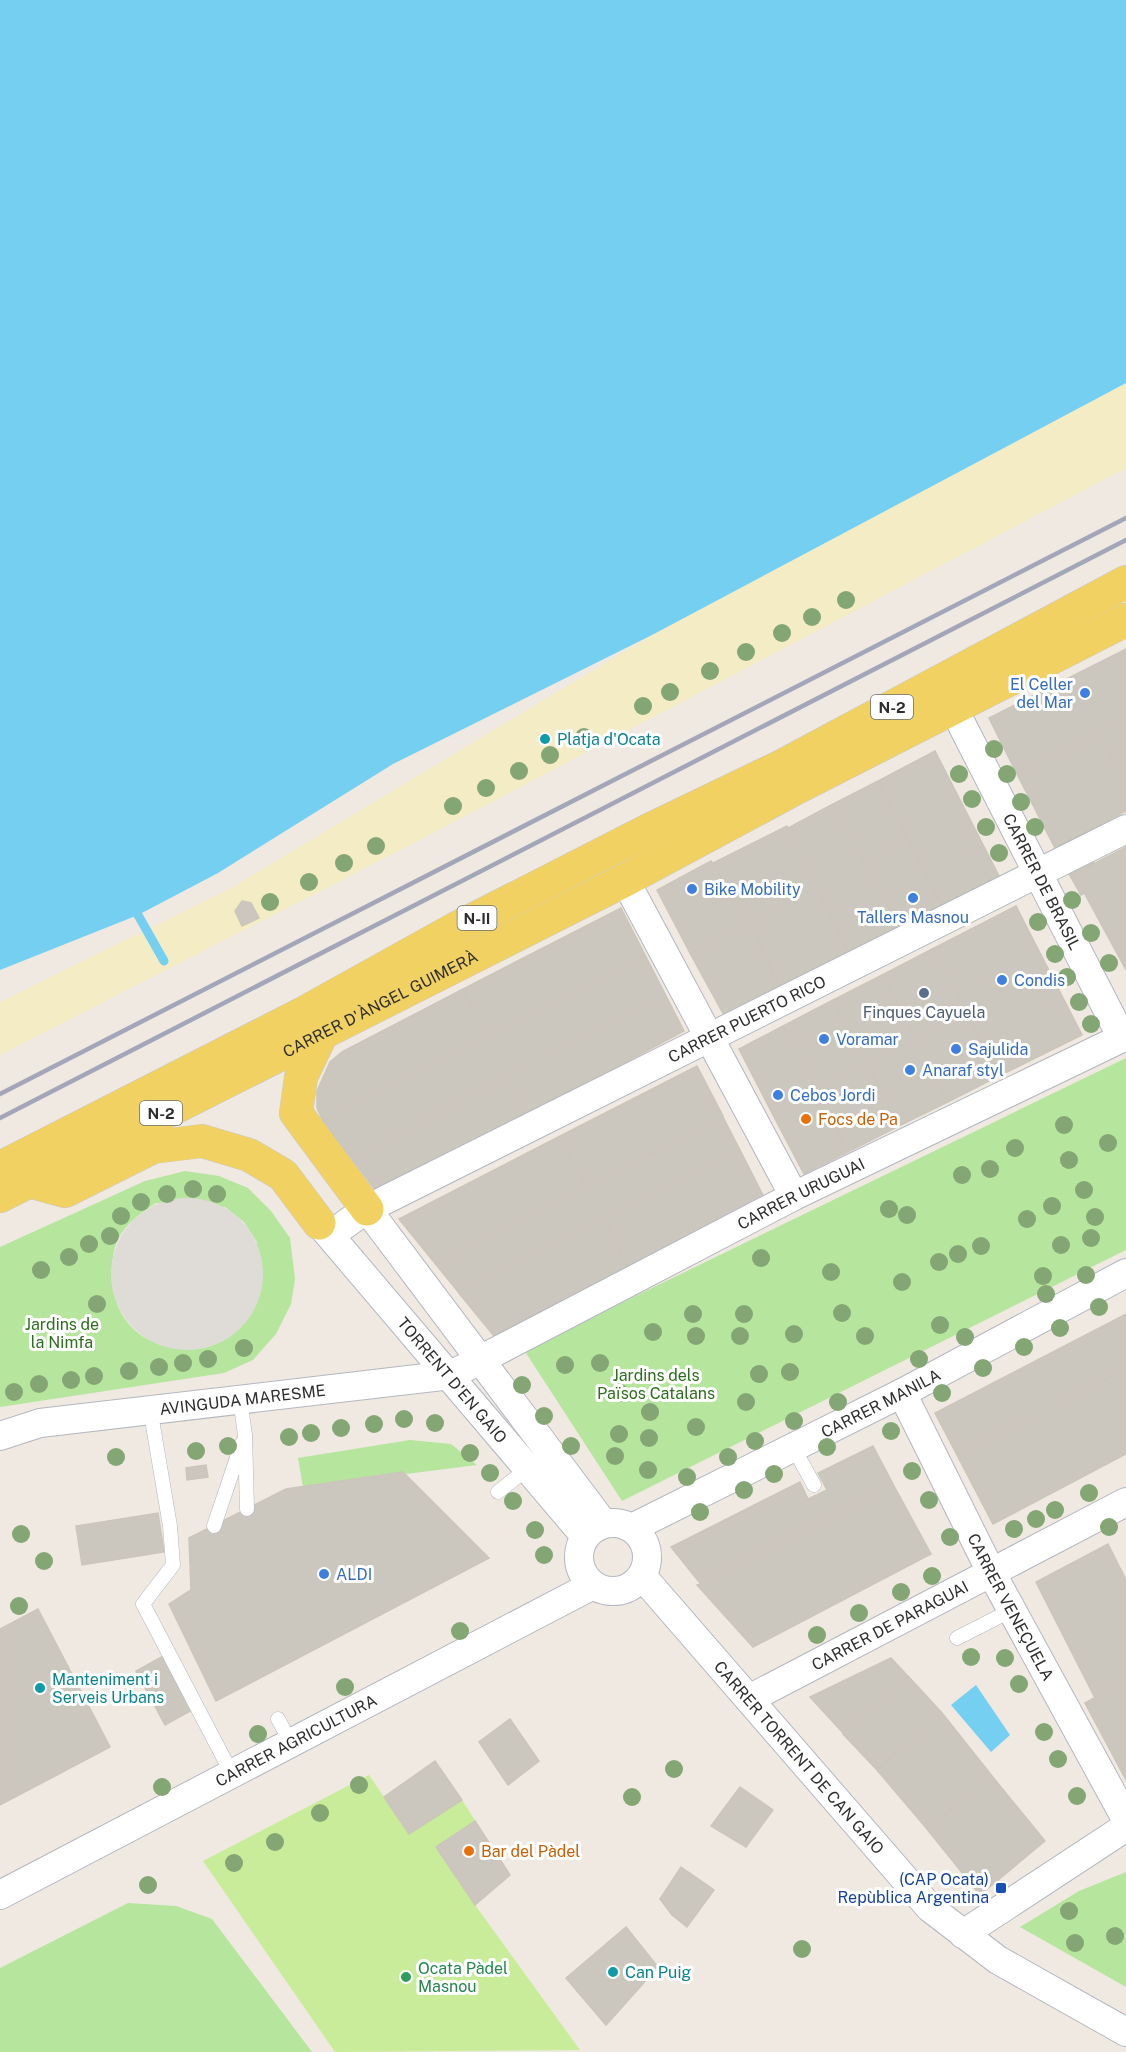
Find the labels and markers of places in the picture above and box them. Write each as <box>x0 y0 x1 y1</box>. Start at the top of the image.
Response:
place label: El Celler del Mar <box>1010 675 1073 712</box>
marker: El Celler del Mar <box>1078 686 1092 700</box>
place label: Platja d'Ocata <box>557 730 661 749</box>
marker: Platja d'Ocata <box>538 732 552 746</box>
place label: Bike Mobility <box>704 880 801 899</box>
marker: Bike Mobility <box>685 882 699 896</box>
marker: Tallers Masnou <box>906 891 920 905</box>
place label: Tallers Masnou <box>857 908 969 927</box>
place label: Condis <box>1014 971 1065 990</box>
marker: Condis <box>995 973 1009 987</box>
marker: Finques Cayuela <box>917 986 931 1000</box>
place label: Finques Cayuela <box>863 1003 985 1022</box>
place label: Voramar <box>836 1030 899 1049</box>
marker: Voramar <box>817 1032 831 1046</box>
place label: Sajulida <box>968 1040 1028 1059</box>
marker: Sajulida <box>949 1042 963 1056</box>
place label: Anaraf styl <box>922 1061 1004 1080</box>
marker: Anaraf styl <box>903 1063 917 1077</box>
place label: Cebos Jordi <box>790 1086 876 1105</box>
marker: Cebos Jordi <box>771 1088 785 1102</box>
place label: Focs de Pa <box>818 1110 898 1129</box>
marker: Focs de Pa <box>799 1112 813 1126</box>
place label: ALDI <box>336 1565 372 1584</box>
marker: ALDI <box>317 1567 331 1581</box>
place label: Manteniment i Serveis Urbans <box>52 1670 164 1707</box>
marker: Manteniment i Serveis Urbans <box>33 1681 47 1695</box>
place label: Bar del Pàdel <box>481 1842 580 1861</box>
marker: Bar del Pàdel <box>462 1844 476 1858</box>
place label: (CAP Ocata) Repùblica Argentina <box>838 1870 989 1907</box>
marker: (CAP Ocata) Repùblica Argentina <box>994 1881 1008 1895</box>
place label: Ocata Pàdel Masnou <box>418 1959 508 1996</box>
place label: Can Puig <box>625 1963 691 1982</box>
marker: Can Puig <box>606 1965 620 1979</box>
marker: Ocata Pàdel Masnou <box>399 1970 413 1984</box>

